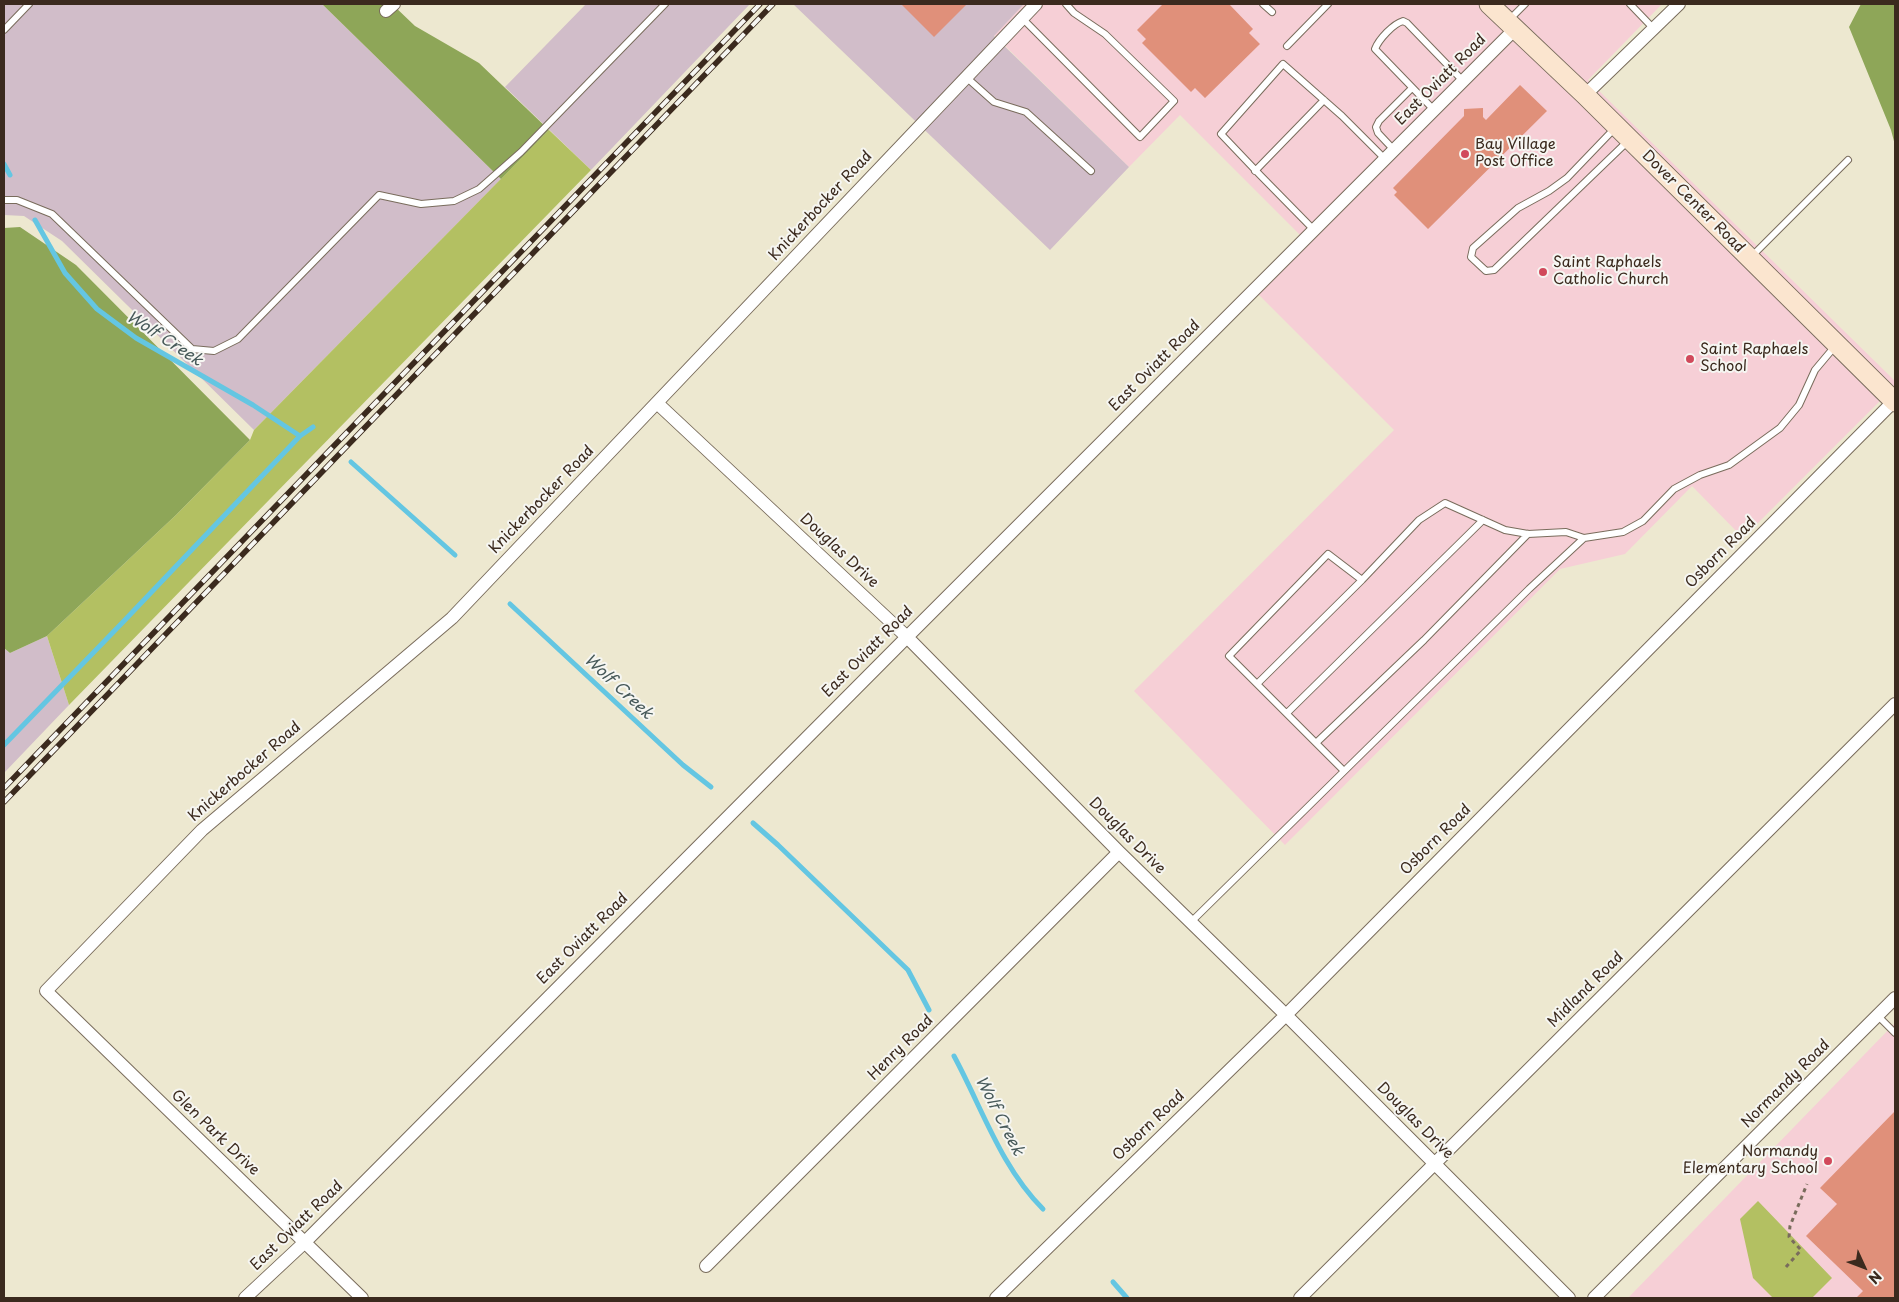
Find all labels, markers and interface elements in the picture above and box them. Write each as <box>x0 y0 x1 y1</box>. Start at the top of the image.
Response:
street label: East Oviatt Road <box>1392 31 1490 129</box>
place label: Bay Village Post Office <box>1475 136 1556 171</box>
street label: Dover Center Road <box>1638 147 1748 257</box>
street label: Knickerbocker Road <box>766 148 876 264</box>
marker: Bay Village Post Office <box>1459 148 1471 160</box>
place label: Saint Raphaels Catholic Church <box>1553 254 1669 289</box>
marker: Saint Raphaels Catholic Church <box>1537 266 1549 278</box>
water label: Wolf Creek <box>122 307 206 371</box>
street label: East Oviatt Road <box>1106 317 1204 415</box>
place label: Saint Raphaels School <box>1700 341 1808 376</box>
marker: Saint Raphaels School <box>1684 353 1696 365</box>
street label: Knickerbocker Road <box>486 442 598 558</box>
street label: Douglas Drive <box>796 510 882 592</box>
street label: Osborn Road <box>1682 514 1760 592</box>
street label: East Oviatt Road <box>819 603 917 701</box>
water label: Wolf Creek <box>580 650 656 724</box>
street label: Knickerbocker Road <box>185 718 305 826</box>
street label: Douglas Drive <box>1085 794 1169 878</box>
street label: Osborn Road <box>1397 801 1475 879</box>
street label: East Oviatt Road <box>534 890 632 988</box>
street label: Midland Road <box>1544 948 1628 1032</box>
street label: Henry Road <box>865 1012 937 1084</box>
street label: Normandy Road <box>1738 1036 1834 1132</box>
water label: Wolf Creek <box>971 1073 1027 1159</box>
street label: Douglas Drive <box>1373 1079 1457 1163</box>
street label: Glen Park Drive <box>167 1086 263 1180</box>
street label: Osborn Road <box>1109 1087 1189 1165</box>
place label: Normandy Elementary School <box>1683 1143 1818 1178</box>
marker: Normandy Elementary School <box>1822 1155 1834 1167</box>
street label: East Oviatt Road <box>247 1177 347 1275</box>
north arrow <box>1839 1242 1889 1292</box>
text: N <box>1864 1266 1887 1289</box>

